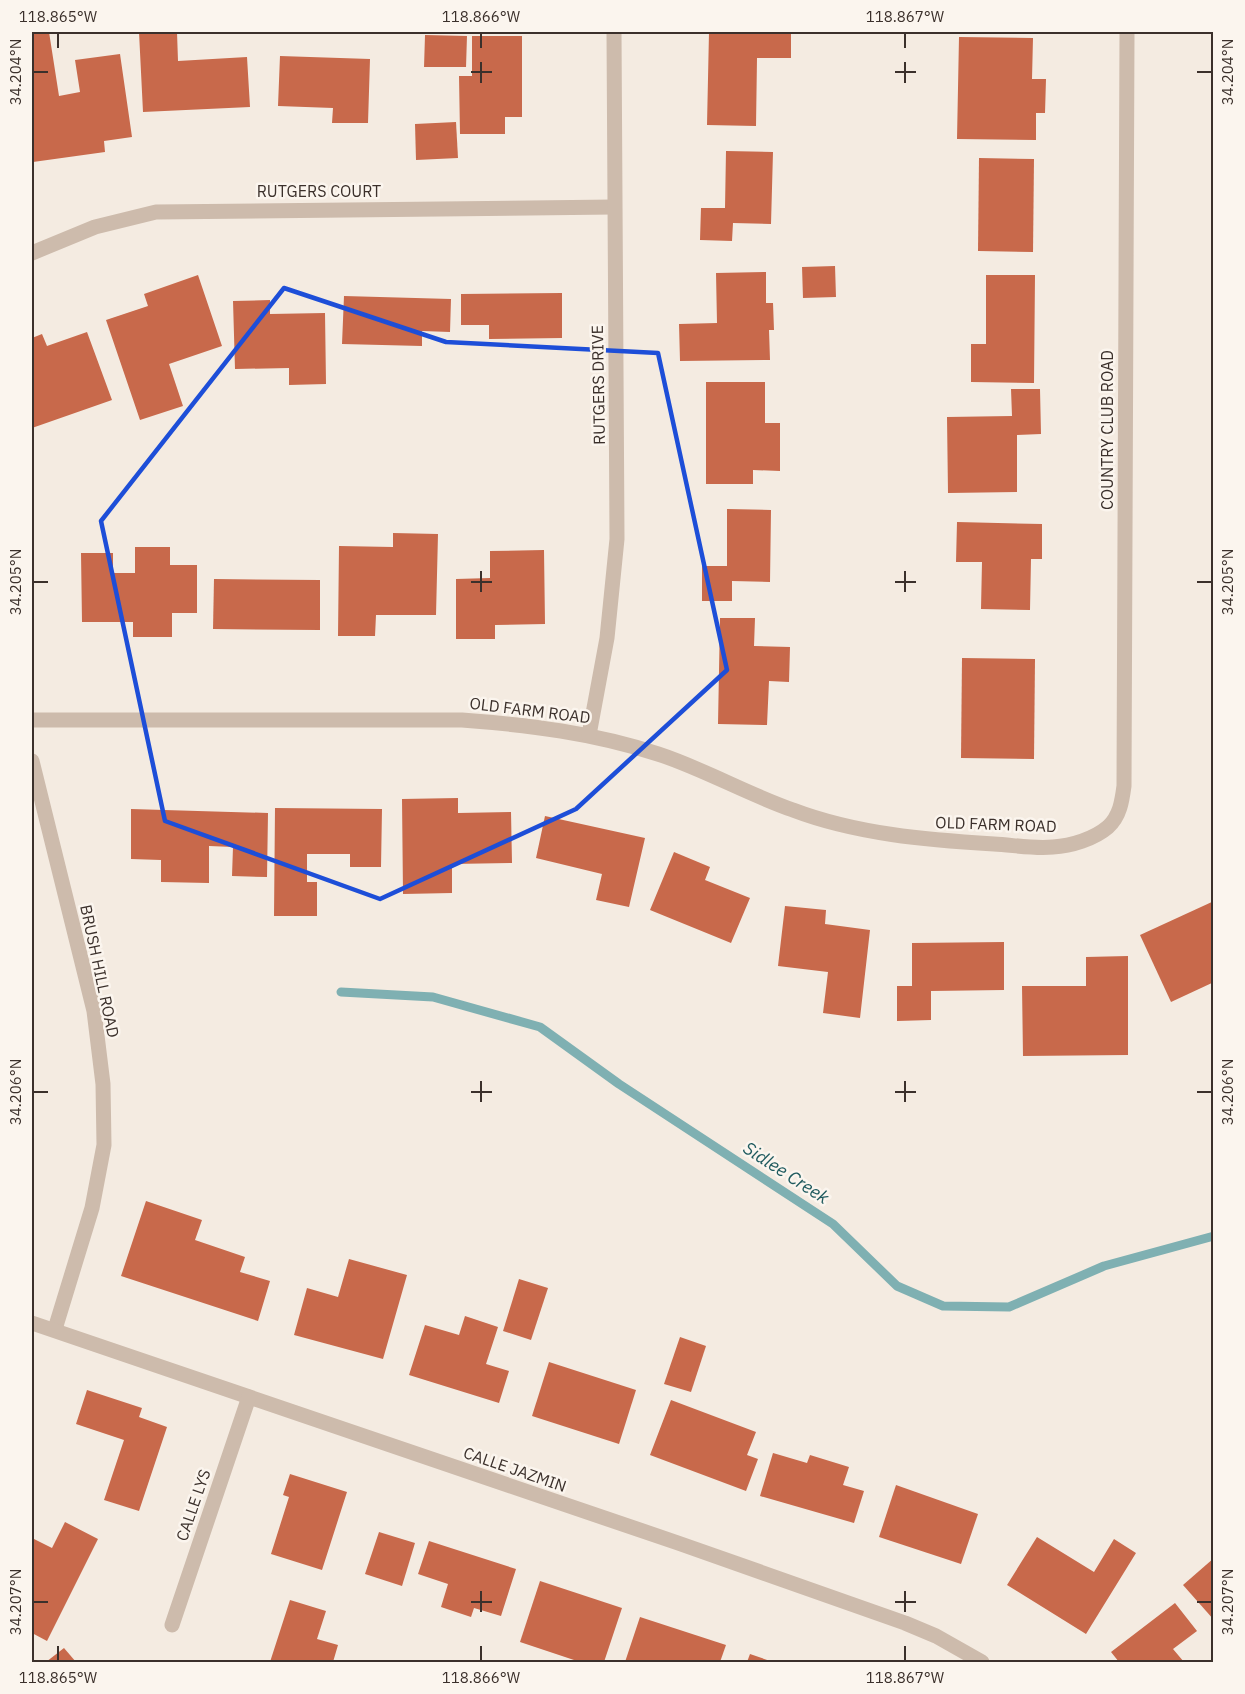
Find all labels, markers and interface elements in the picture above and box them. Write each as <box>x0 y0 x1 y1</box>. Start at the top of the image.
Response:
text: 118.865°W <box>19 7 98 26</box>
text: 118.866°W <box>442 7 521 26</box>
text: 118.867°W <box>866 7 945 26</box>
text: 34.204°N <box>6 39 25 105</box>
text: 34.204°N <box>1218 39 1237 105</box>
street label: RUTGERS COURT <box>257 181 381 201</box>
street label: RUTGERS DRIVE <box>587 325 609 445</box>
street label: COUNTRY CLUB ROAD <box>1097 350 1117 510</box>
text: 34.205°N <box>6 549 25 615</box>
text: 34.205°N <box>1218 549 1237 615</box>
street label: OLD FARM ROAD <box>468 693 592 727</box>
street label: OLD FARM ROAD <box>935 812 1057 836</box>
street label: BRUSH HILL ROAD <box>76 903 124 1039</box>
text: 34.206°N <box>6 1059 25 1125</box>
text: 34.206°N <box>1218 1059 1237 1125</box>
water label: Sidlee Creek <box>739 1136 834 1209</box>
street label: CALLE JAZMIN <box>461 1442 569 1496</box>
street label: CALLE LYS <box>171 1466 215 1544</box>
text: 34.207°N <box>6 1569 25 1635</box>
text: 34.207°N <box>1218 1569 1237 1635</box>
text: 118.865°W <box>19 1668 98 1687</box>
text: 118.866°W <box>442 1668 521 1687</box>
text: 118.867°W <box>866 1668 945 1687</box>

